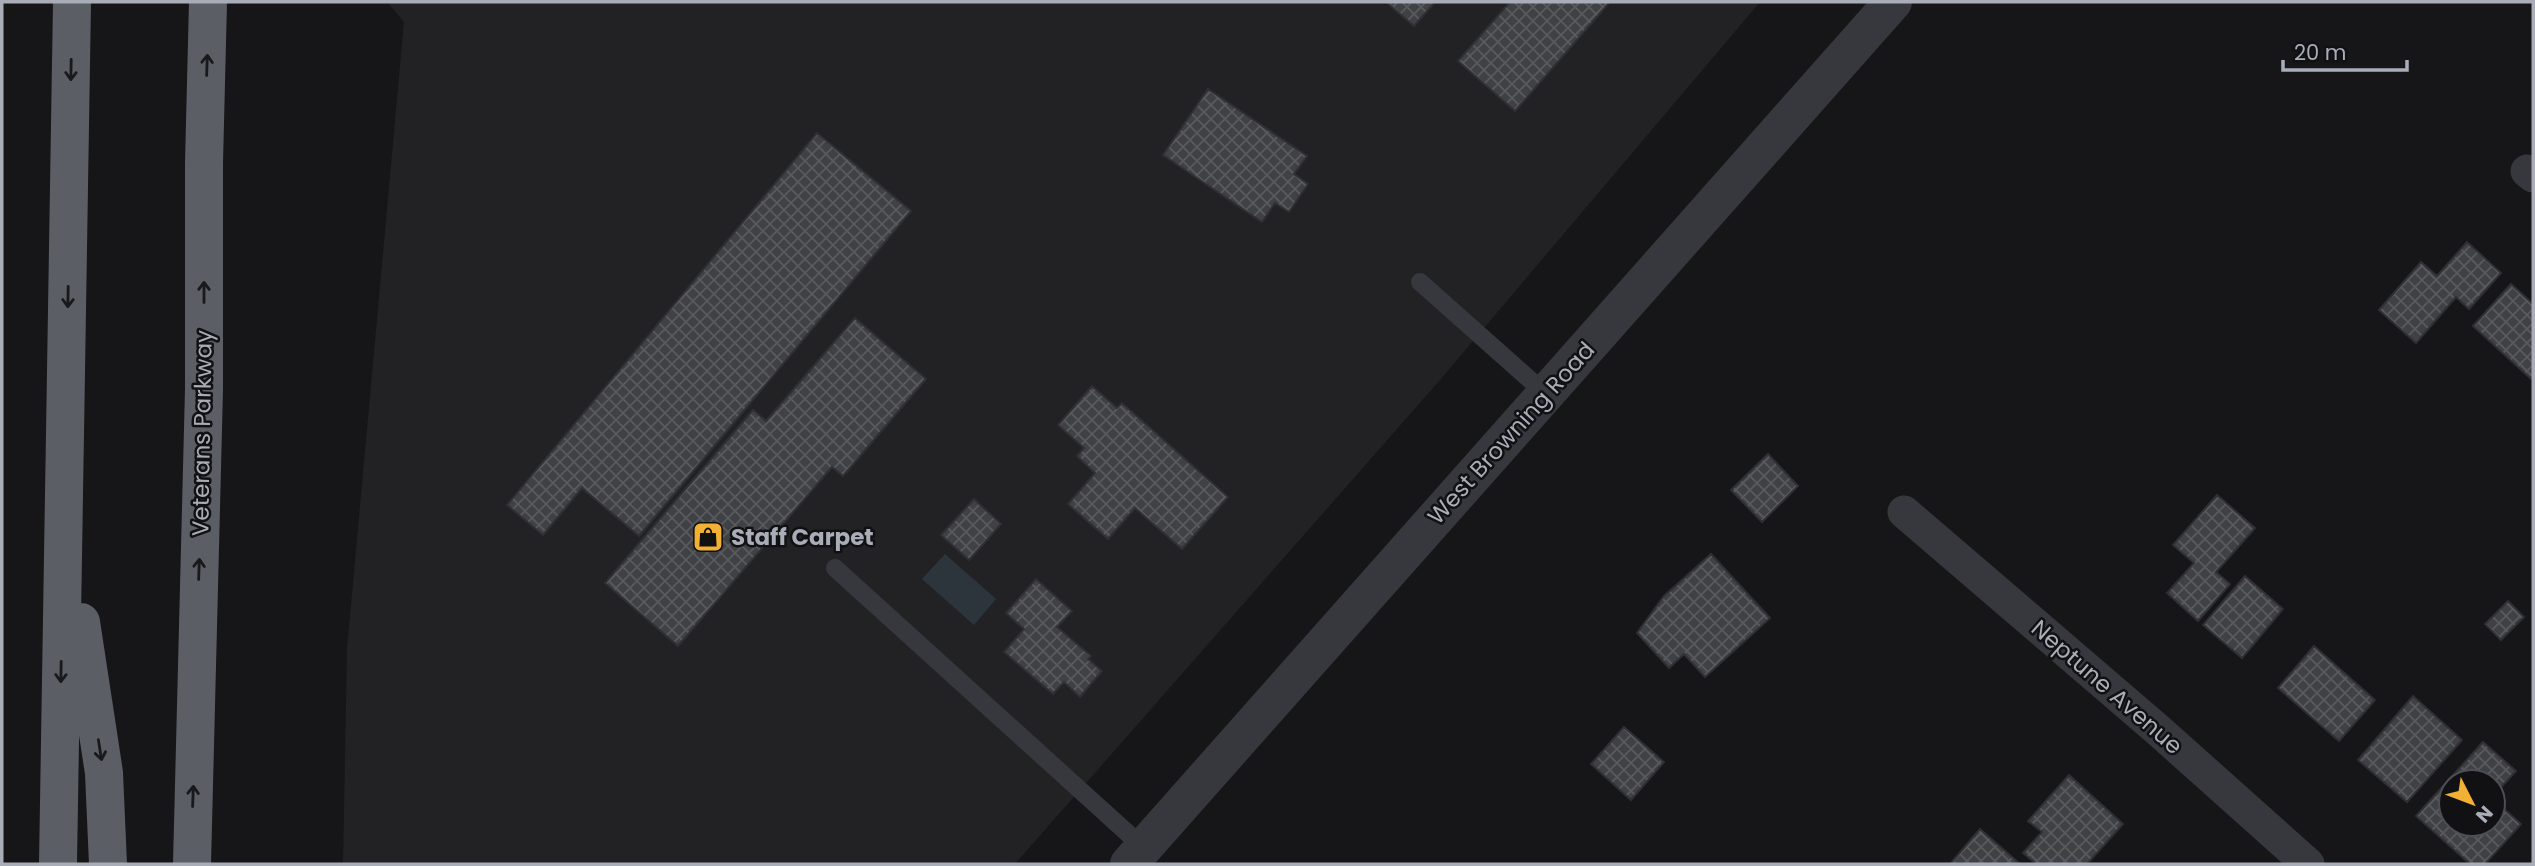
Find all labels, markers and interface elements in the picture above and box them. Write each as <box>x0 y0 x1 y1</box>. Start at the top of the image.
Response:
scale bar <box>2283 28 2407 72</box>
text: 20 m <box>2294 38 2347 67</box>
one-way arrow <box>200 53 213 76</box>
one-way arrow <box>65 58 78 81</box>
one-way arrow <box>197 281 211 304</box>
one-way arrow <box>62 286 75 309</box>
street label: Veterans Parkway <box>184 330 220 536</box>
street label: West Browning Road <box>1420 335 1602 531</box>
shop icon: Staff Carpet <box>691 520 725 554</box>
place label: Staff Carpet <box>731 521 874 553</box>
one-way arrow <box>193 557 206 580</box>
street label: Neptune Avenue <box>2025 612 2189 762</box>
one-way arrow <box>55 660 68 683</box>
one-way arrow <box>94 738 107 761</box>
north arrow <box>2437 768 2507 838</box>
one-way arrow <box>187 785 200 808</box>
text: N <box>2469 800 2499 828</box>

